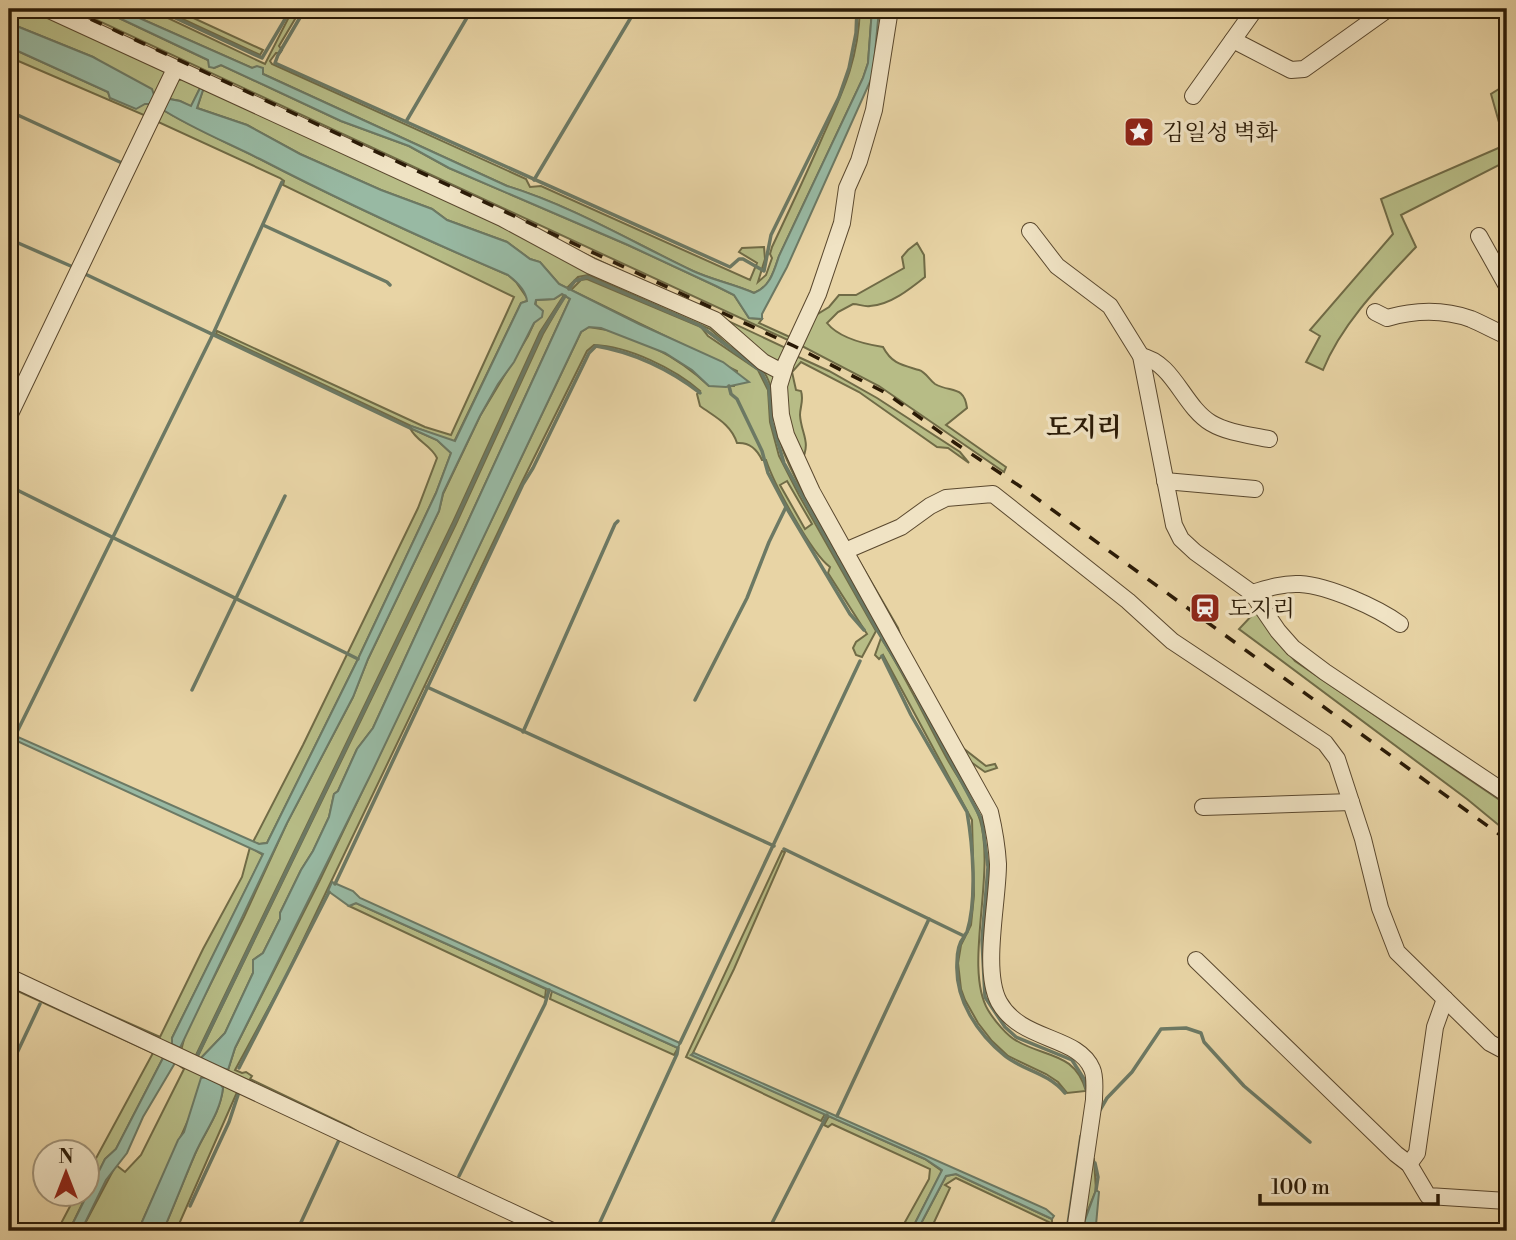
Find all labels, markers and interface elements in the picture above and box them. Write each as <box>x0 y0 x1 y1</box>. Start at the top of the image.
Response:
place icon: 김일성 벽화 <box>1122 115 1156 149</box>
place label: 김일성 벽화 <box>1162 119 1279 147</box>
district label: 도지리 <box>1046 412 1122 444</box>
station icon: 도지리 <box>1188 591 1222 625</box>
place label: 도지리 <box>1228 595 1295 623</box>
north arrow <box>32 1138 102 1208</box>
text: N <box>58 1145 74 1169</box>
scale bar <box>1260 1163 1439 1207</box>
text: 100 m <box>1271 1175 1330 1201</box>

